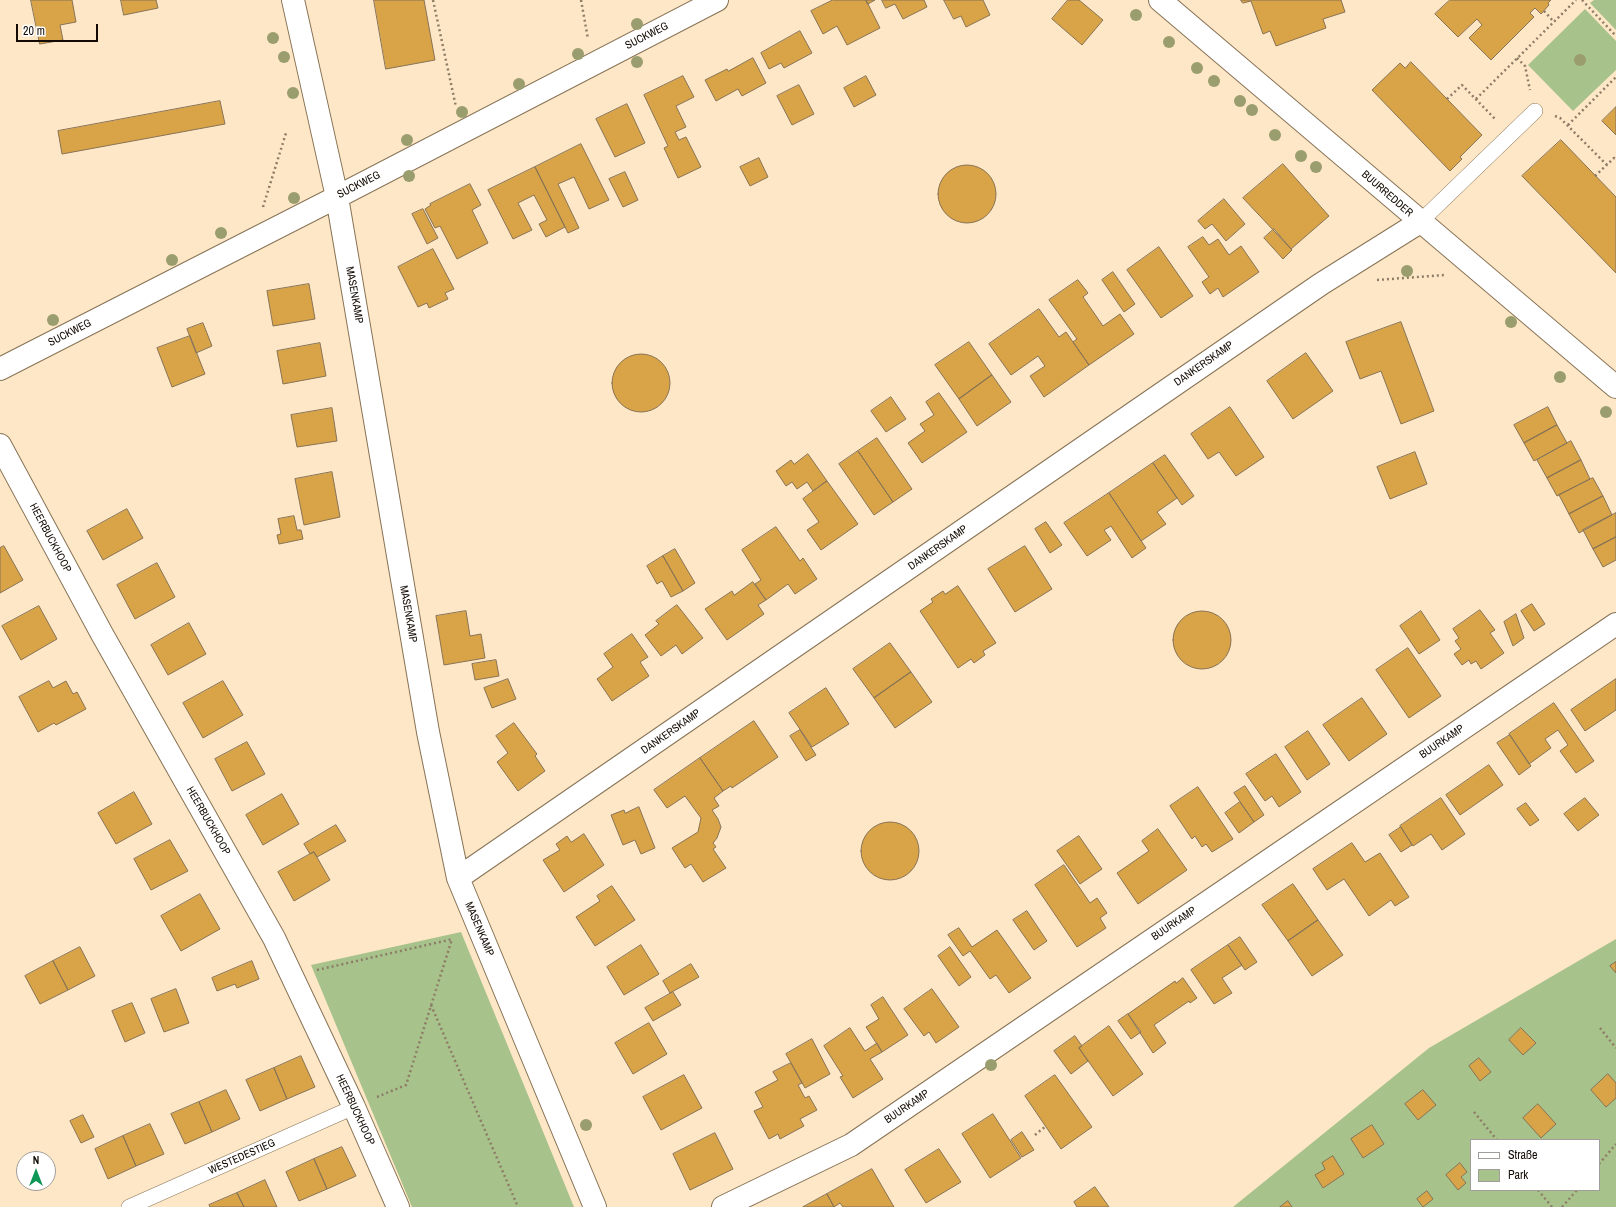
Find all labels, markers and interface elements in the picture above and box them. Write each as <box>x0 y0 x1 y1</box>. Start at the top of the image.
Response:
scale bar <box>18 16 100 42</box>
street label: SUCKWEG <box>623 20 671 52</box>
text: 20 m <box>23 23 45 39</box>
street label: BUURREDDER <box>1359 168 1415 220</box>
street label: SUCKWEG <box>335 169 383 201</box>
street label: MASENKAMP <box>342 265 366 325</box>
street label: SUCKWEG <box>46 317 94 349</box>
street label: DANKERSKAMP <box>1172 339 1236 389</box>
street label: HEERBUCKHOOP <box>26 501 74 575</box>
street label: DANKERSKAMP <box>906 523 970 573</box>
street label: MASENKAMP <box>396 584 420 644</box>
street label: DANKERSKAMP <box>639 707 703 757</box>
street label: BUURKAMP <box>1417 722 1467 762</box>
street label: HEERBUCKHOOP <box>183 784 233 858</box>
street label: MASENKAMP <box>462 900 496 958</box>
street label: BUURKAMP <box>1149 904 1199 944</box>
street label: HEERBUCKHOOP <box>333 1072 377 1148</box>
street label: BUURKAMP <box>882 1087 932 1127</box>
street label: WESTEDESTIEG <box>207 1136 277 1178</box>
legend <box>1470 1139 1600 1191</box>
text: Straße <box>1508 1147 1538 1163</box>
north arrow <box>16 1151 56 1191</box>
text: N <box>33 1153 39 1167</box>
text: Park <box>1508 1167 1528 1183</box>

